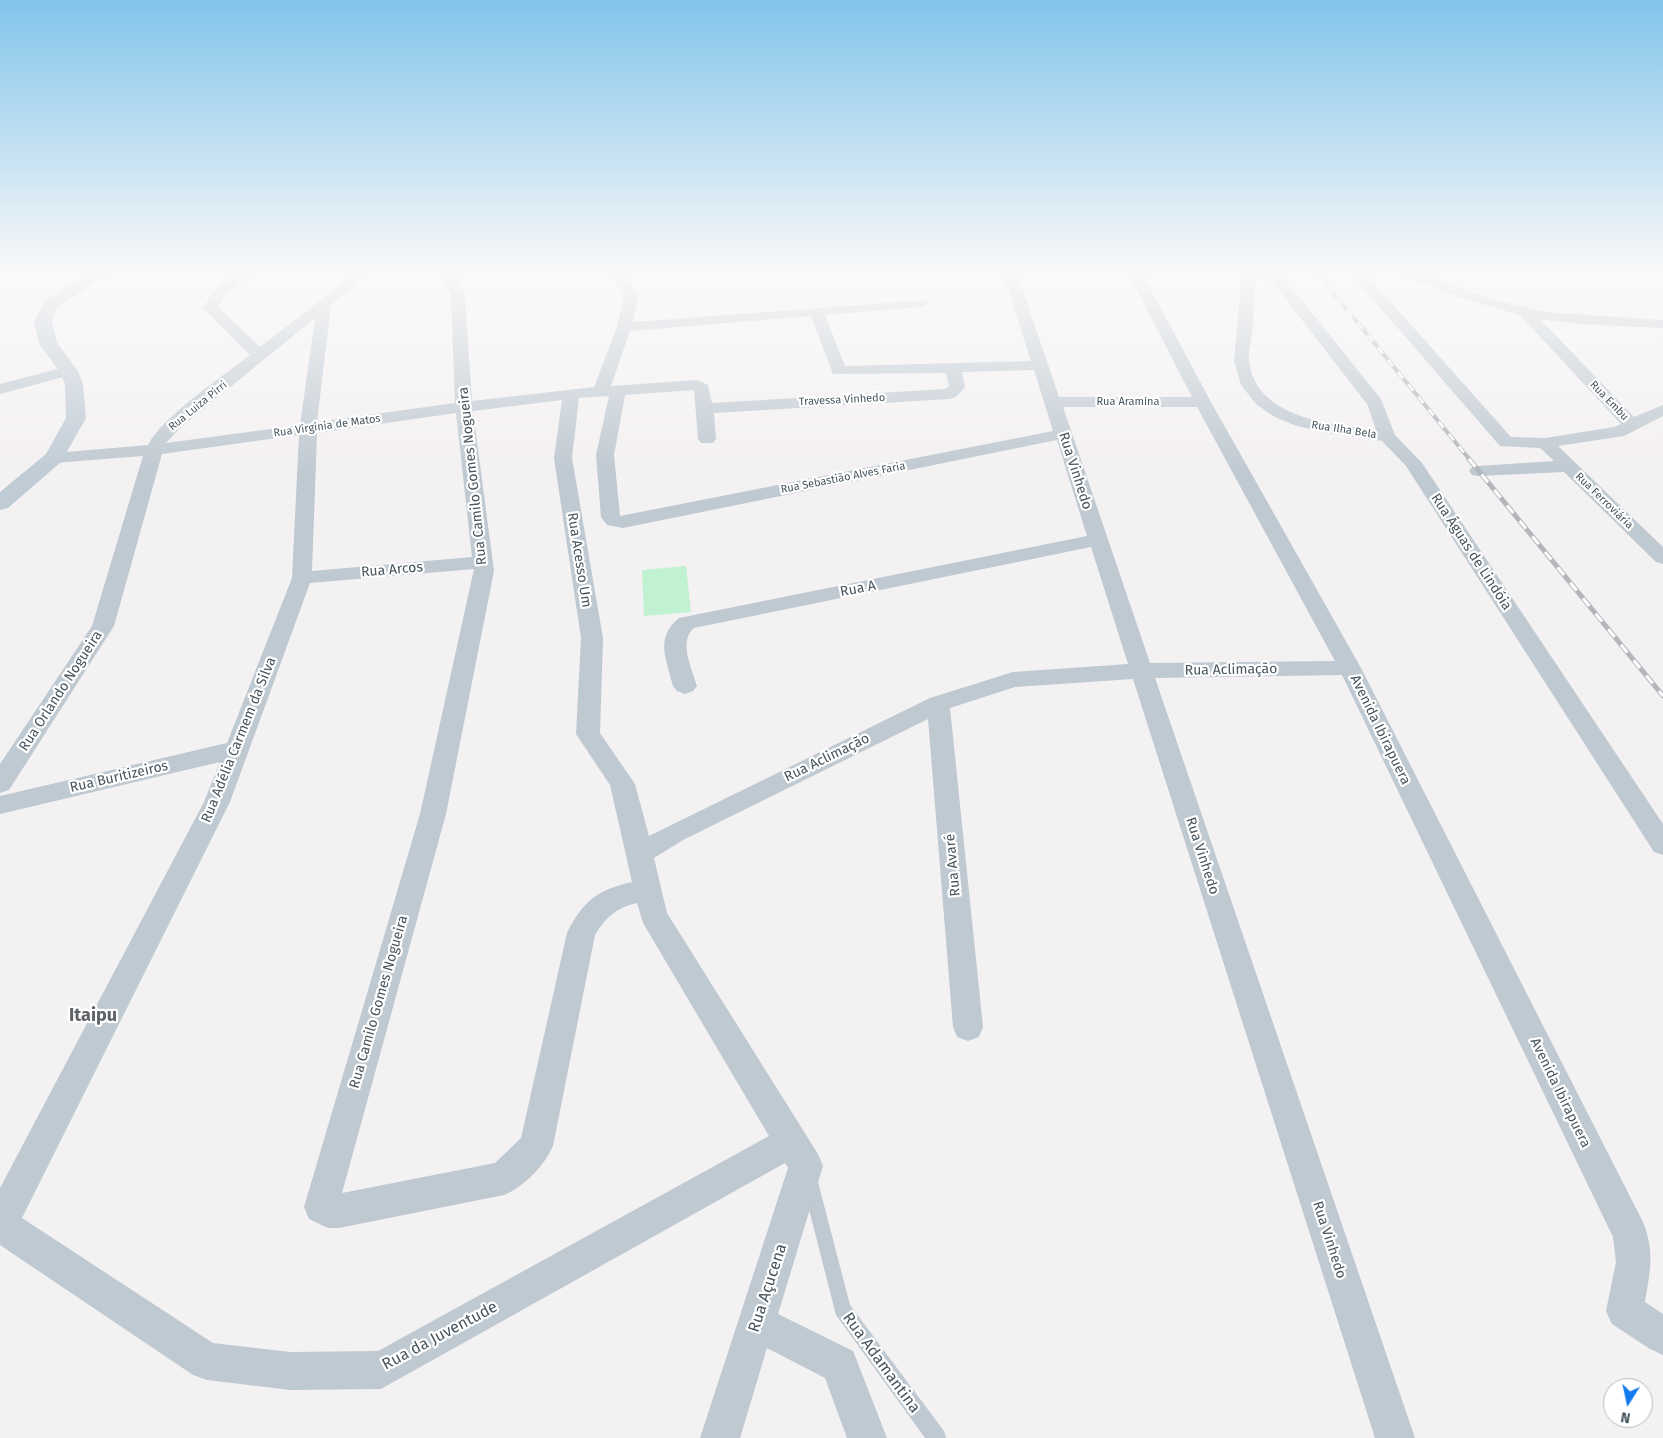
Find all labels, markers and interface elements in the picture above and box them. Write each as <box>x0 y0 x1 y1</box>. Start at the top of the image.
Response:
street label: Rua Luiza Pirri <box>166 378 230 434</box>
street label: Rua Embu <box>1587 378 1631 424</box>
street label: Rua Camilo Gomes Nogueira <box>455 386 491 566</box>
street label: Travessa Vinhedo <box>798 391 886 409</box>
street label: Rua Aramina <box>1096 395 1160 409</box>
street label: Rua Virgínia de Matos <box>273 412 381 440</box>
street label: Rua Ilha Bela <box>1311 418 1377 442</box>
street label: Rua Vinhedo <box>1055 430 1095 512</box>
street label: Rua Sebastião Alves Faria <box>780 459 906 497</box>
street label: Rua Ferroviária <box>1572 470 1636 532</box>
street label: Rua Águas de Lindóia <box>1427 490 1515 614</box>
street label: Rua Acesso Um <box>563 511 595 609</box>
street label: Rua Arcos <box>360 559 424 581</box>
street label: Rua A <box>839 577 877 601</box>
street label: Rua Orlando Nogueira <box>16 628 106 754</box>
street label: Rua Adélia Carmem da Silva <box>198 655 280 825</box>
street label: Rua Aclimação <box>1185 661 1277 679</box>
street label: Avenida Ibirapuera <box>1346 672 1414 788</box>
street label: Rua Aclimação <box>782 730 872 786</box>
street label: Rua Buritizeiros <box>68 758 170 796</box>
street label: Rua Vinhedo <box>1182 815 1222 897</box>
street label: Rua Avaré <box>942 833 964 897</box>
street label: Rua Camilo Gomes Nogueira <box>346 914 412 1090</box>
district label: Itaipu <box>69 1005 117 1027</box>
street label: Avenida Ibirapuera <box>1526 1035 1594 1151</box>
street label: Rua Vinhedo <box>1309 1199 1349 1281</box>
street label: Rua Açucena <box>745 1241 791 1335</box>
street label: Rua da Juventude <box>379 1297 501 1375</box>
street label: Rua Adamantina <box>838 1309 924 1417</box>
north arrow <box>1603 1378 1653 1428</box>
text: N <box>1619 1408 1632 1426</box>

